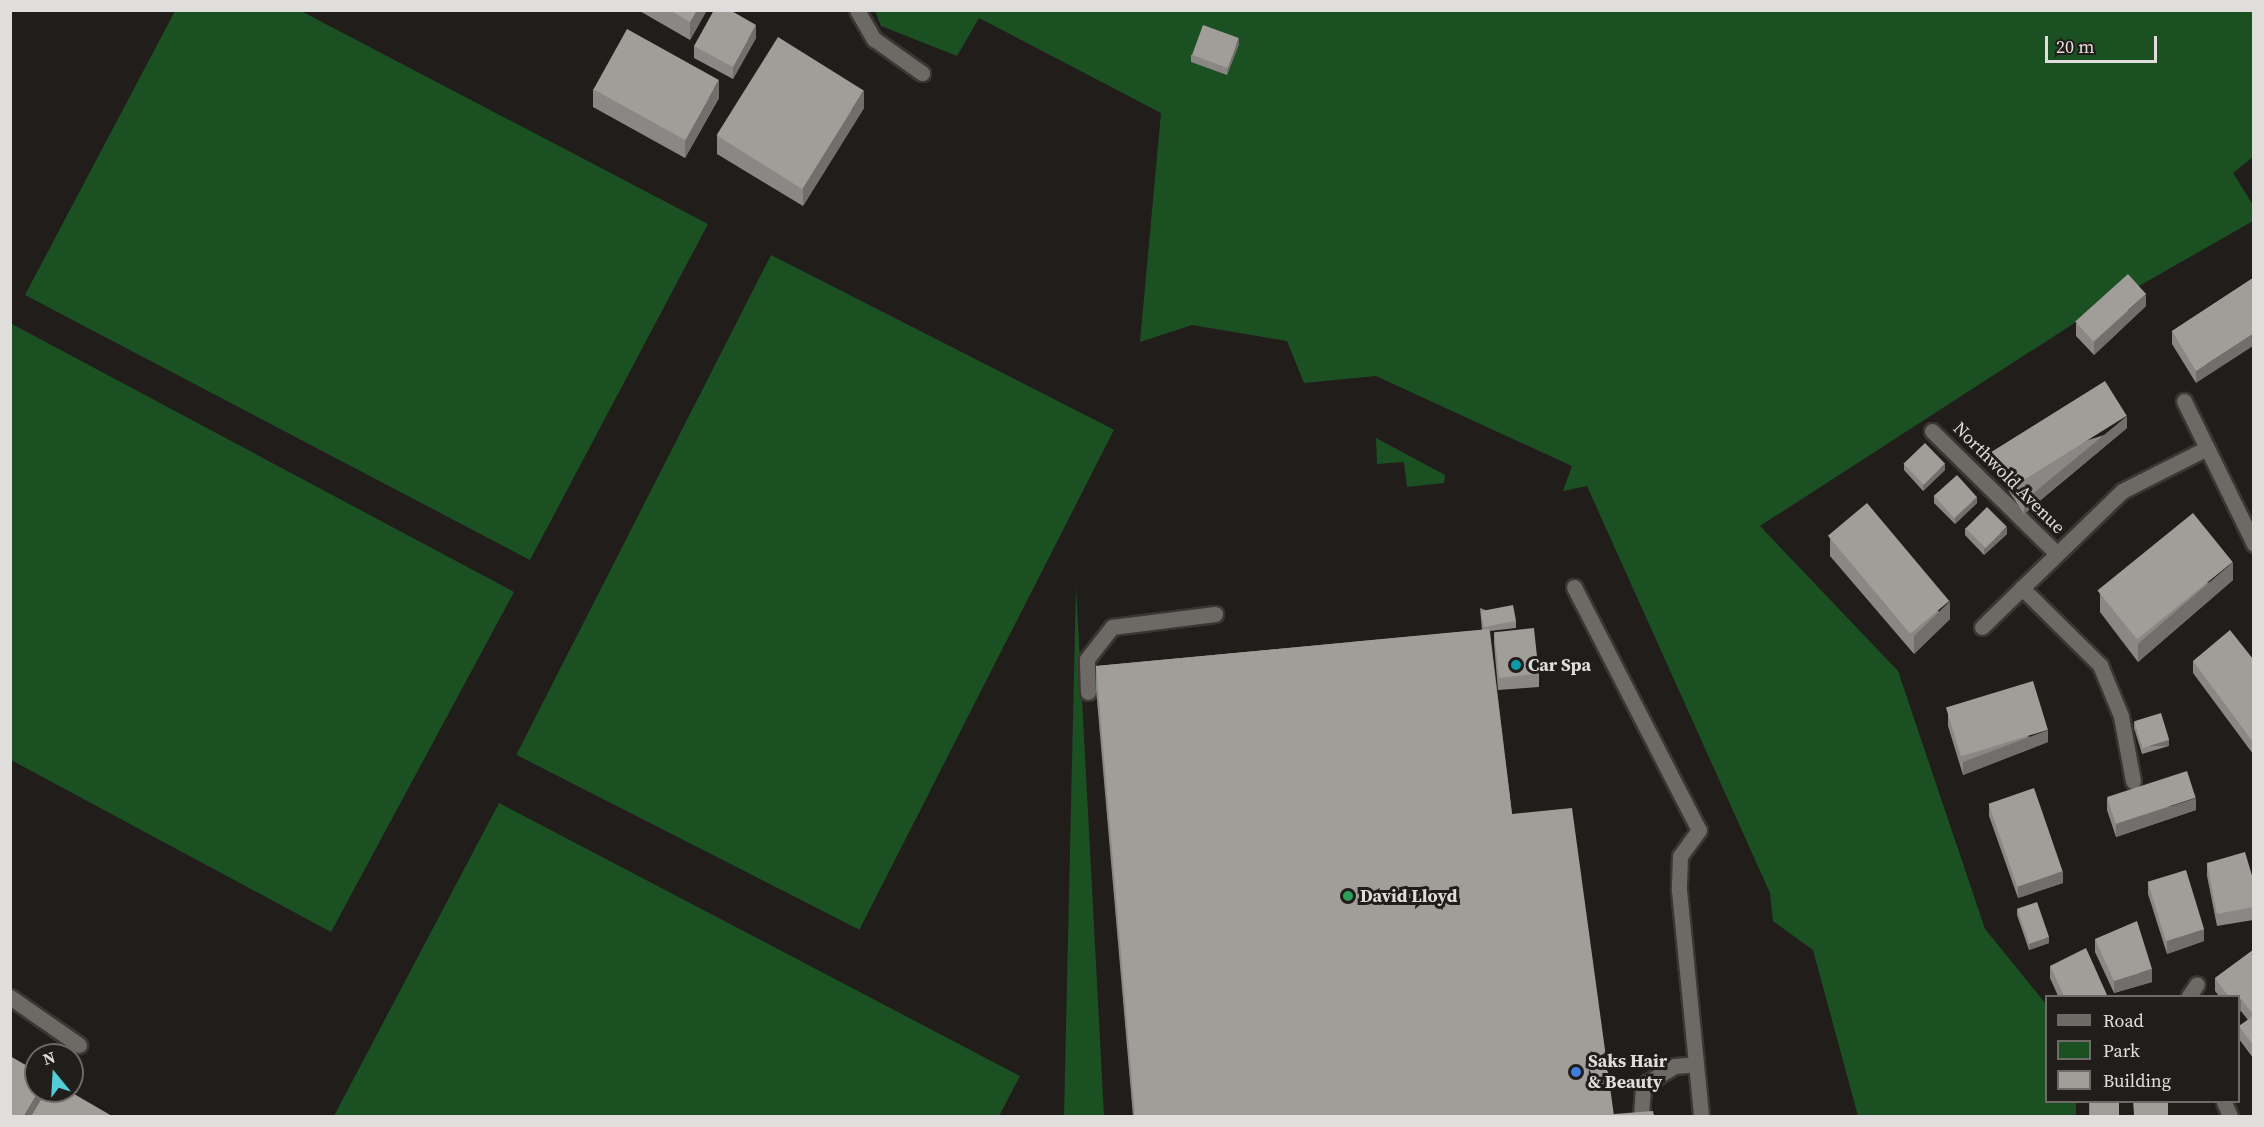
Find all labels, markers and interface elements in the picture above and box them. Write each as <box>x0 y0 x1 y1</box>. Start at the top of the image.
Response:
scale bar <box>2048 24 2160 62</box>
text: 20 m <box>2056 34 2094 59</box>
street label: Northwold Avenue <box>1949 418 2069 538</box>
place label: Car Spa <box>1528 654 1591 676</box>
marker: Car Spa <box>1509 658 1523 672</box>
place label: David Lloyd <box>1360 885 1457 907</box>
marker: David Lloyd <box>1341 889 1355 903</box>
legend <box>2045 995 2240 1103</box>
text: Road <box>2103 1008 2144 1033</box>
text: Park <box>2103 1038 2140 1063</box>
north arrow <box>24 1043 84 1103</box>
text: N <box>40 1046 58 1070</box>
place label: Saks Hair & Beauty <box>1588 1051 1667 1094</box>
marker: Saks Hair & Beauty <box>1569 1065 1583 1079</box>
text: Building <box>2103 1068 2171 1093</box>

